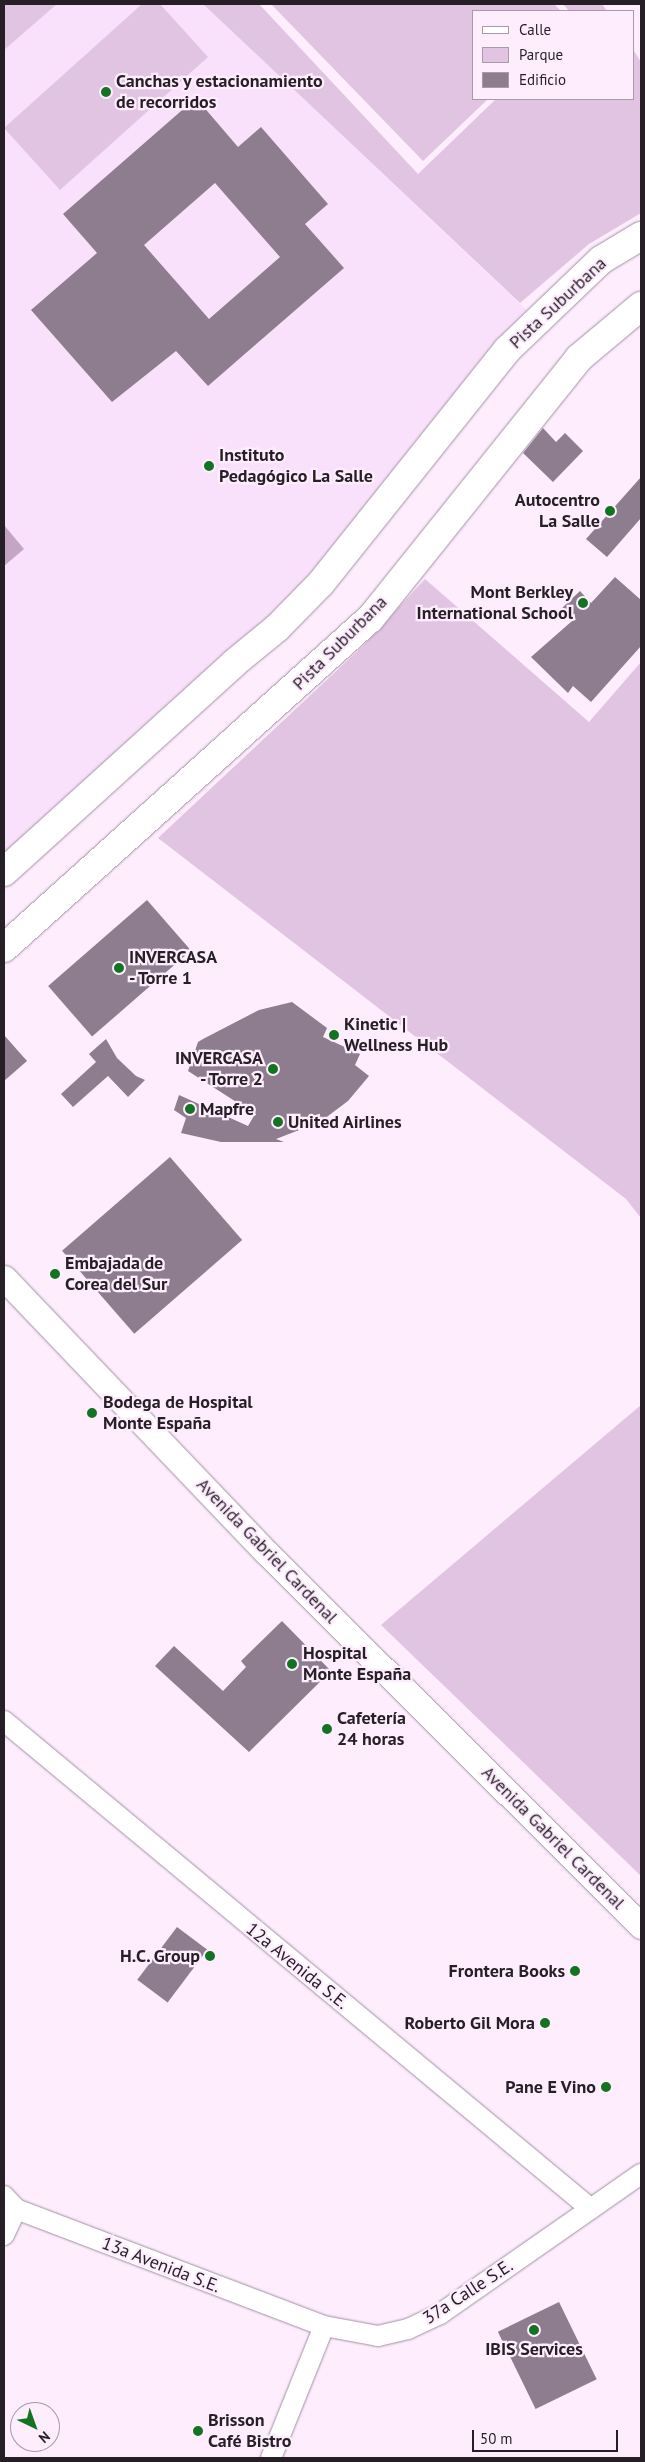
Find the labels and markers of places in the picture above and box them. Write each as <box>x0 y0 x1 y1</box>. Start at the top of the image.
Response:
place label: Canchas y estacionamiento de recorridos <box>116 71 324 114</box>
marker: Canchas y estacionamiento de recorridos <box>100 86 112 98</box>
place label: Instituto Pedagógico La Salle <box>219 445 373 488</box>
marker: Instituto Pedagógico La Salle <box>203 460 215 472</box>
place label: Autocentro La Salle <box>515 490 600 532</box>
marker: Autocentro La Salle <box>604 505 616 517</box>
place label: Mont Berkley International School <box>417 582 573 624</box>
marker: Mont Berkley International School <box>577 597 589 609</box>
place label: INVERCASA - Torre 1 <box>129 947 217 990</box>
marker: INVERCASA - Torre 1 <box>113 962 125 974</box>
place label: Kinetic | Wellness Hub <box>344 1014 448 1056</box>
marker: Kinetic | Wellness Hub <box>328 1029 340 1041</box>
place label: INVERCASA - Torre 2 <box>175 1048 263 1090</box>
marker: INVERCASA - Torre 2 <box>267 1063 279 1075</box>
place label: Mapfre <box>200 1098 254 1120</box>
marker: Mapfre <box>184 1103 196 1115</box>
place label: United Airlines <box>288 1111 402 1133</box>
marker: United Airlines <box>272 1116 284 1128</box>
place label: Embajada de Corea del Sur <box>65 1253 167 1296</box>
marker: Embajada de Corea del Sur <box>49 1268 61 1280</box>
place label: Bodega de Hospital Monte España <box>103 1392 253 1435</box>
marker: Bodega de Hospital Monte España <box>85 1406 99 1420</box>
place label: Hospital Monte España <box>303 1643 411 1686</box>
marker: Hospital Monte España <box>285 1657 299 1671</box>
place label: Cafetería 24 horas <box>337 1708 406 1750</box>
marker: Cafetería 24 horas <box>321 1723 333 1735</box>
place label: H.C. Group <box>118 1945 200 1967</box>
marker: H.C. Group <box>204 1950 216 1962</box>
place label: Frontera Books <box>449 1960 565 1982</box>
marker: Frontera Books <box>569 1965 581 1977</box>
place label: Roberto Gil Mora <box>404 2012 535 2034</box>
marker: Roberto Gil Mora <box>539 2017 551 2029</box>
place label: Pane E Vino <box>505 2076 596 2098</box>
marker: Pane E Vino <box>600 2081 612 2093</box>
marker: IBIS Services <box>528 2324 540 2336</box>
place label: IBIS Services <box>485 2338 583 2360</box>
place label: Brisson Café Bistro <box>208 2410 292 2452</box>
marker: Brisson Café Bistro <box>192 2425 204 2437</box>

